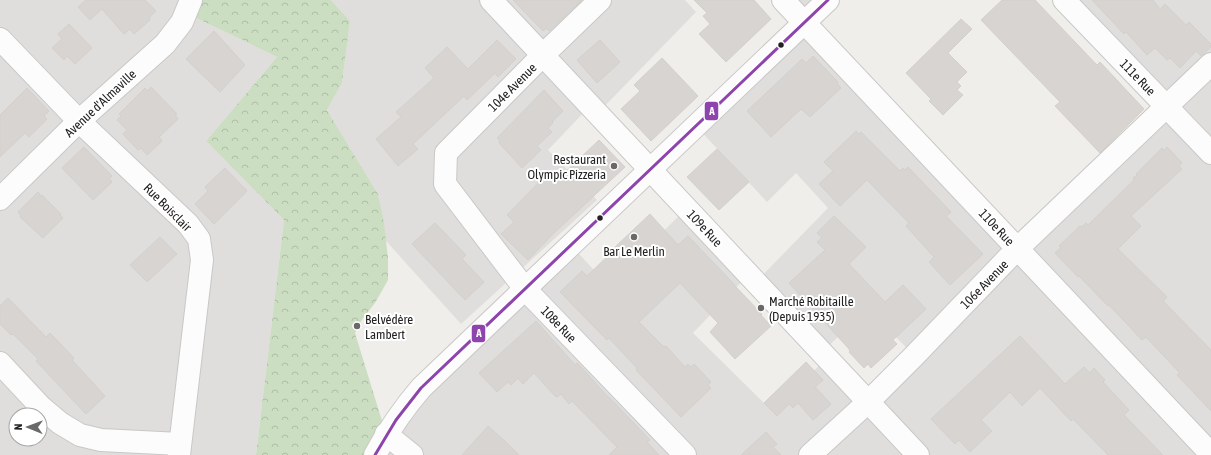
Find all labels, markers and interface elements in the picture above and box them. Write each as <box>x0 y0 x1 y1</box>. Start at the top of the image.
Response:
unlabelled marker <box>776 40 786 50</box>
street label: 111e Rue <box>1117 56 1159 99</box>
street label: 104e Avenue <box>485 60 540 115</box>
street label: Avenue d'Almaville <box>61 66 139 140</box>
line badge: A <box>704 101 719 121</box>
text: A <box>708 105 715 117</box>
place label: Restaurant Olympic Pizzeria <box>528 152 606 182</box>
marker: Restaurant Olympic Pizzeria <box>609 161 619 171</box>
street label: Rue Boisclair <box>141 180 195 234</box>
street label: 110e Rue <box>976 206 1017 249</box>
street label: 109e Rue <box>684 207 725 250</box>
unlabelled marker <box>595 213 605 223</box>
marker: Bar Le Merlin <box>629 232 639 242</box>
place label: Bar Le Merlin <box>603 244 665 259</box>
street label: 106e Avenue <box>957 257 1011 312</box>
place label: Marché Robitaille (Depuis 1935) <box>769 294 854 324</box>
street label: 108e Rue <box>538 303 580 346</box>
marker: Marché Robitaille (Depuis 1935) <box>756 303 766 313</box>
place label: Belvédère Lambert <box>365 312 413 342</box>
marker: Belvédère Lambert <box>352 321 362 331</box>
line badge: A <box>471 324 486 343</box>
text: A <box>475 327 482 339</box>
north arrow <box>8 407 48 447</box>
text: N <box>12 423 24 430</box>

